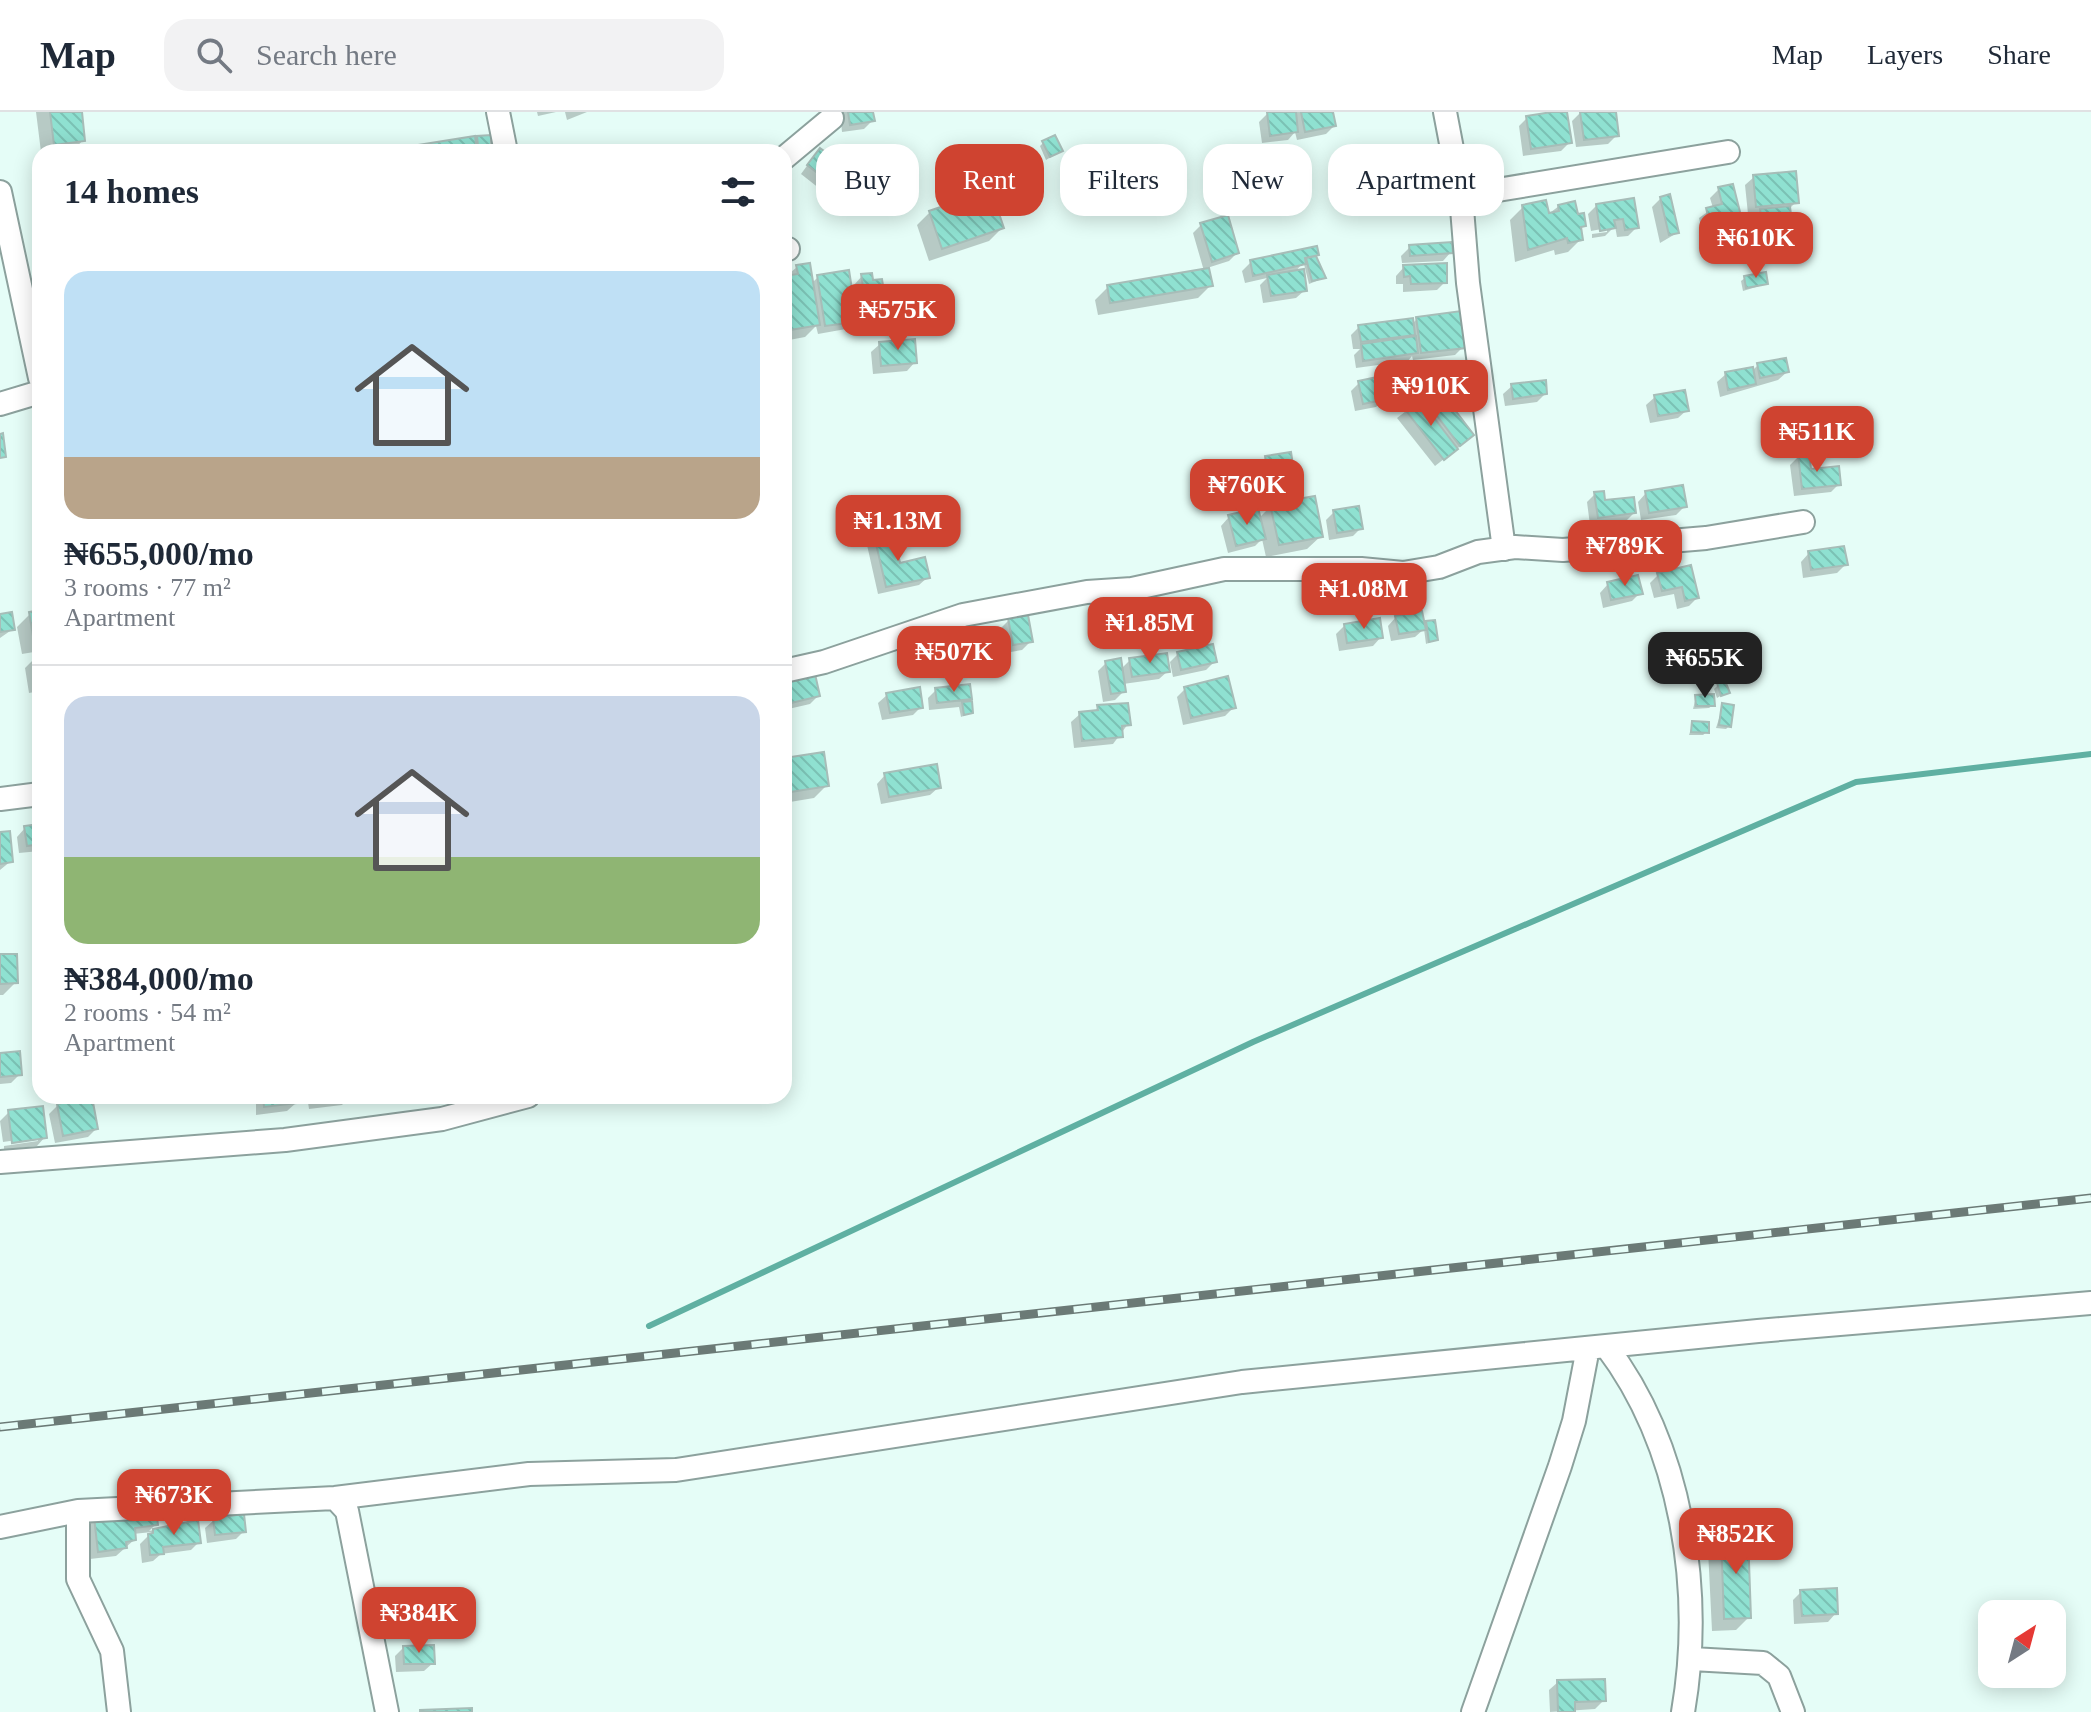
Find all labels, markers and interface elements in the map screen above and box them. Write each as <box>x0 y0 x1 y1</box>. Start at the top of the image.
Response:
search box <box>164 19 724 91</box>
icon: search <box>192 33 236 77</box>
text: Map <box>40 34 116 76</box>
text: Search here <box>256 38 397 71</box>
text: Map <box>1772 39 1823 70</box>
text: Layers <box>1867 39 1943 70</box>
text: Share <box>1987 39 2051 70</box>
chip: Buy <box>816 144 919 216</box>
chip: Rent <box>935 144 1044 216</box>
chip: Filters <box>1060 144 1187 216</box>
chip: New <box>1203 144 1312 216</box>
chip: Apartment <box>1328 144 1504 216</box>
icon: filters <box>716 170 760 214</box>
text: 14 homes <box>64 173 199 210</box>
pin: ₦610K <box>1700 212 1812 280</box>
text: ₦610K <box>1717 223 1795 252</box>
pin: ₦575K <box>842 284 954 352</box>
text: ₦575K <box>859 295 937 324</box>
icon: home <box>340 323 484 467</box>
pin: ₦910K <box>1375 360 1487 428</box>
text: ₦910K <box>1392 371 1470 400</box>
pin: ₦511K <box>1761 406 1873 474</box>
text: ₦511K <box>1779 417 1855 446</box>
pin: ₦760K <box>1191 459 1303 527</box>
text: ₦760K <box>1208 470 1286 499</box>
pin: ₦1.13M <box>833 495 963 563</box>
text: ₦1.13M <box>854 506 942 535</box>
pin: ₦789K <box>1569 520 1681 588</box>
text: ₦789K <box>1586 531 1664 560</box>
text: ₦655,000/mo <box>64 535 254 572</box>
pin: ₦1.08M <box>1299 563 1429 631</box>
text: 3 rooms · 77 m² <box>64 573 231 602</box>
text: ₦1.08M <box>1320 574 1408 603</box>
pin: ₦1.85M <box>1085 597 1215 665</box>
text: Apartment <box>64 603 175 632</box>
text: ₦1.85M <box>1106 608 1194 637</box>
pin: ₦507K <box>898 626 1010 694</box>
pin: ₦655K <box>1649 632 1761 700</box>
text: ₦507K <box>915 637 993 666</box>
text: ₦655K <box>1666 643 1744 672</box>
icon: home <box>340 748 484 892</box>
text: ₦384,000/mo <box>64 960 254 997</box>
text: 2 rooms · 54 m² <box>64 998 231 1027</box>
text: Apartment <box>64 1028 175 1057</box>
pin: ₦673K <box>118 1469 230 1537</box>
text: ₦673K <box>135 1480 213 1509</box>
pin: ₦852K <box>1680 1508 1792 1576</box>
text: ₦852K <box>1697 1519 1775 1548</box>
pin: ₦384K <box>363 1587 475 1655</box>
text: ₦384K <box>380 1598 458 1627</box>
north arrow <box>1978 1600 2066 1688</box>
map controls <box>1978 1600 2066 1688</box>

